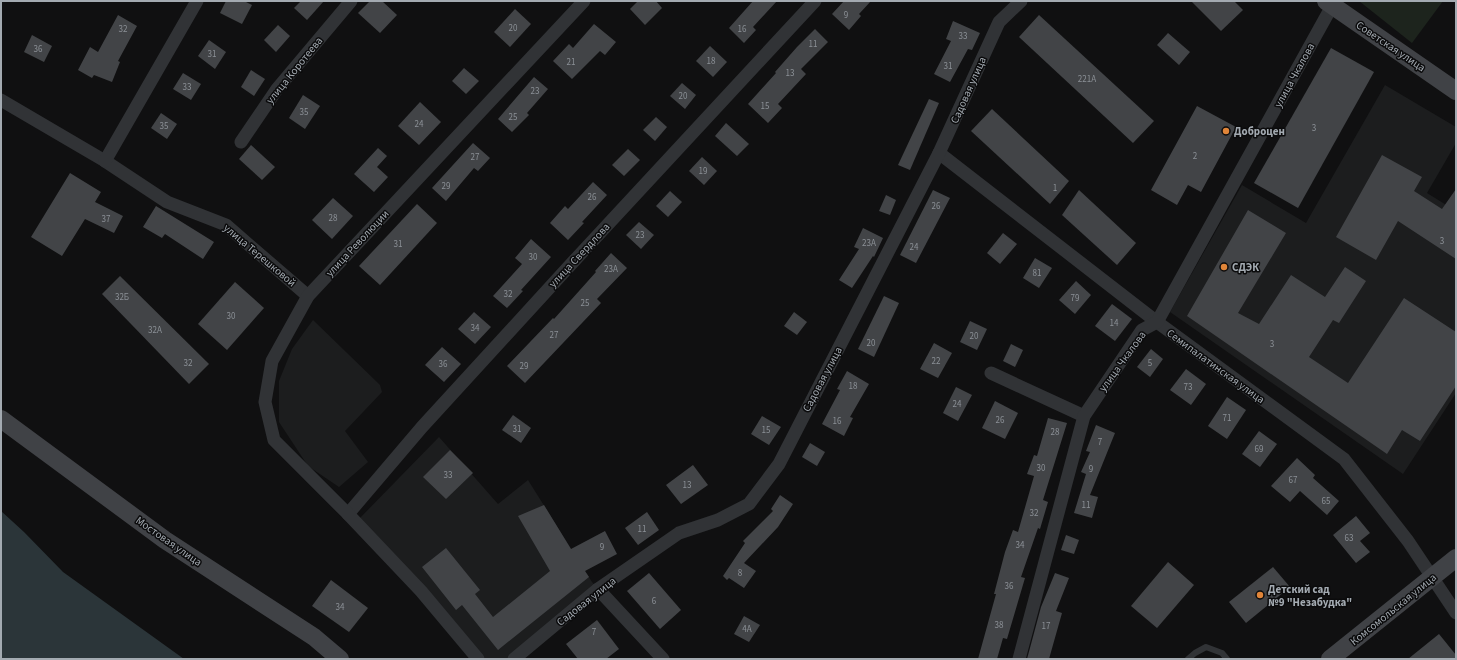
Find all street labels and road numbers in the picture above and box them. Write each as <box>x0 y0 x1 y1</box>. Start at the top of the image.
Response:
street label: Советская улица <box>1353 18 1428 75</box>
street label: улица Коротеева <box>263 34 326 107</box>
street label: улица Чкалова <box>1271 40 1318 110</box>
street label: Садовая улица <box>947 55 990 126</box>
street label: улица Революции <box>322 207 392 280</box>
street label: улица Свердлова <box>545 220 613 291</box>
street label: улица Терешковой <box>220 221 299 290</box>
street label: Семипалатинская улица <box>1164 326 1268 407</box>
street label: улица Чкалова <box>1095 328 1149 395</box>
street label: Садовая улица <box>799 344 846 414</box>
street label: Мостовая улица <box>133 513 205 570</box>
street label: Комсомольская улица <box>1347 570 1440 649</box>
street label: Садовая улица <box>554 573 619 629</box>

